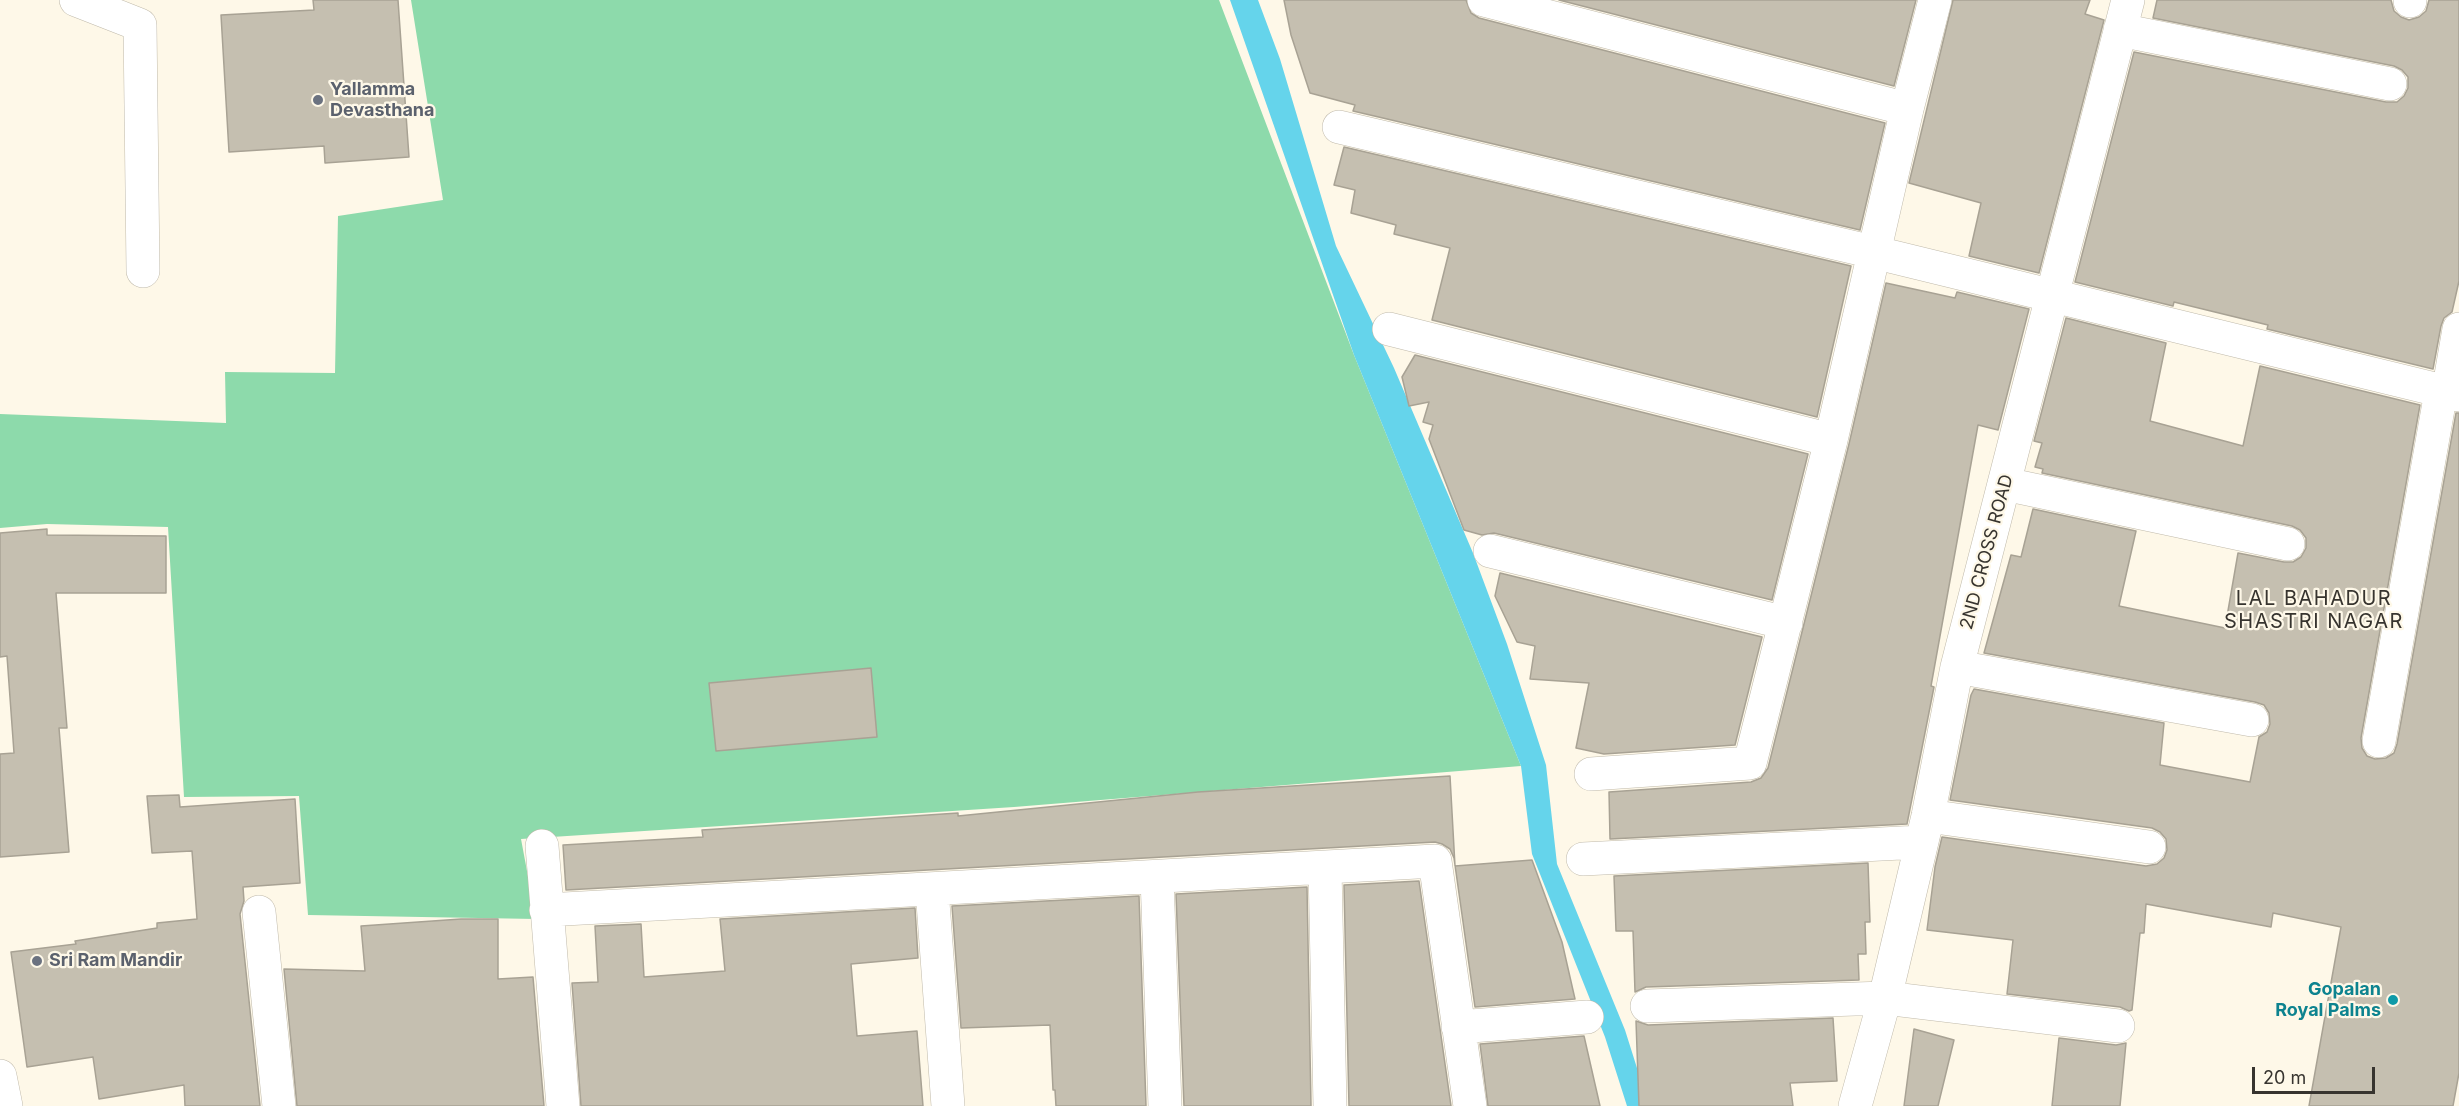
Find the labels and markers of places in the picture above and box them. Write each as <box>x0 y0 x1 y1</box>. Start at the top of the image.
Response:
place label: Yallamma Devasthana <box>330 79 434 122</box>
marker: Yallamma Devasthana <box>311 93 325 107</box>
place label: Sri Ram Mandir <box>49 950 182 972</box>
marker: Sri Ram Mandir <box>30 954 44 968</box>
place label: Gopalan Royal Palms <box>2275 979 2381 1022</box>
marker: Gopalan Royal Palms <box>2386 993 2400 1007</box>

